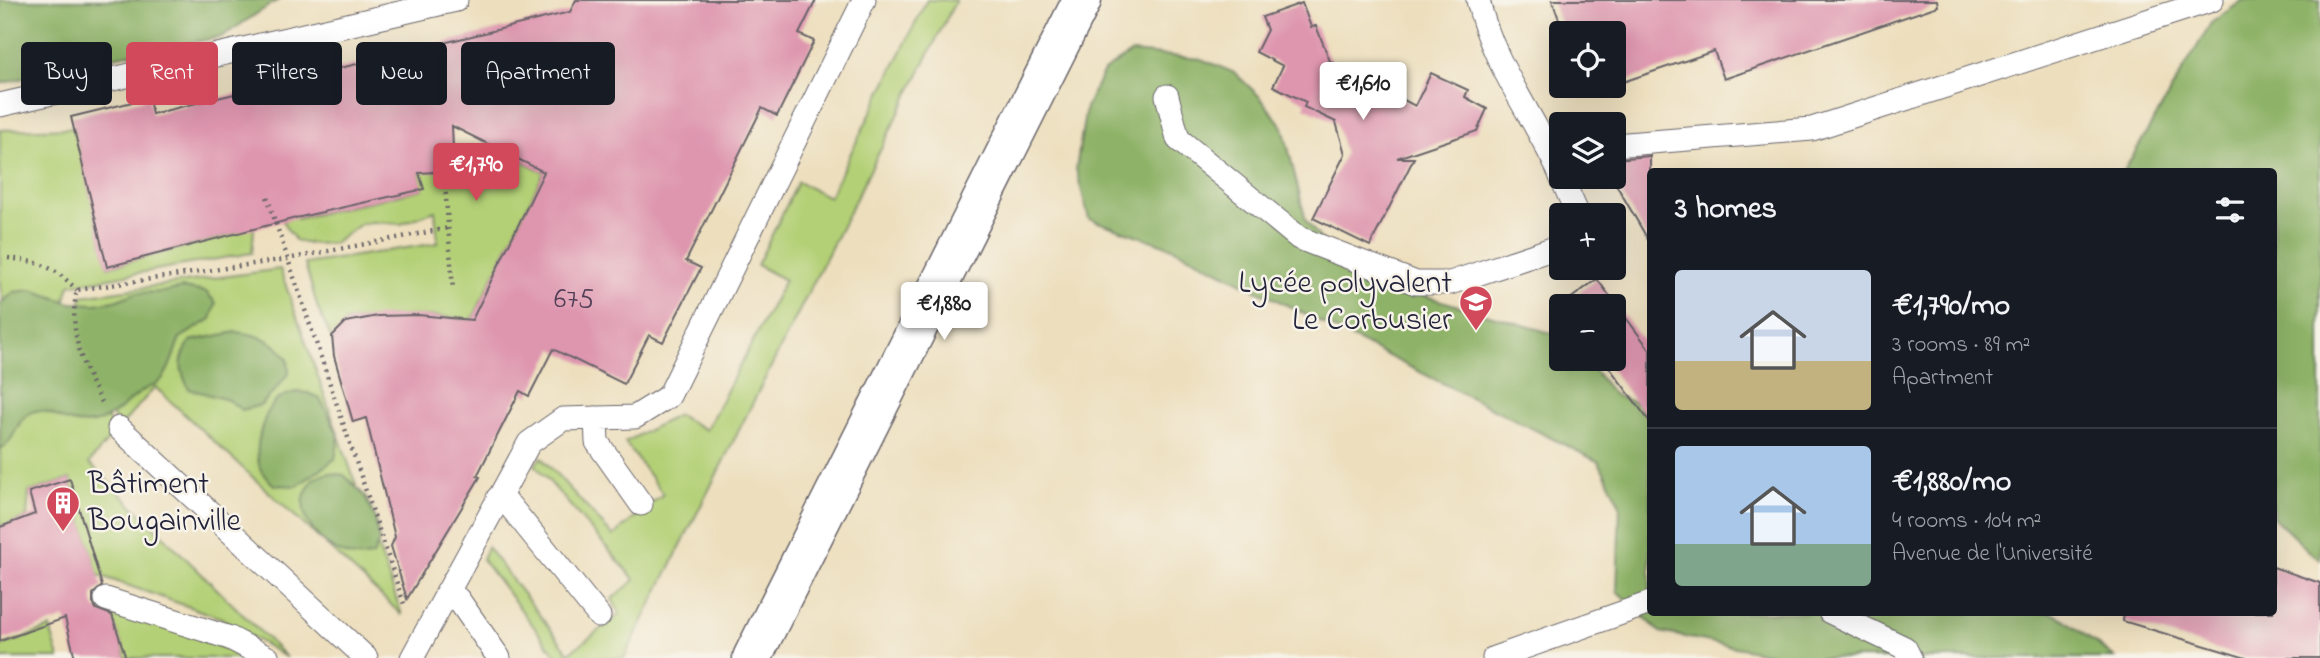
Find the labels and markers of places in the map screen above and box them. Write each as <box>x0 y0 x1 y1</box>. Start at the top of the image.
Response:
pin: €1,610 <box>1306 62 1420 122</box>
pin: €1,790 <box>419 144 533 203</box>
place label: Lycée polyvalent Le Corbusier <box>1238 261 1452 345</box>
pin: €1,880 <box>887 282 1001 342</box>
school or university icon: Lycée polyvalent Le Corbusier <box>1457 283 1495 332</box>
place label: Bâtiment Bougainville <box>87 462 241 546</box>
building icon: Bâtiment Bougainville <box>44 484 82 533</box>

